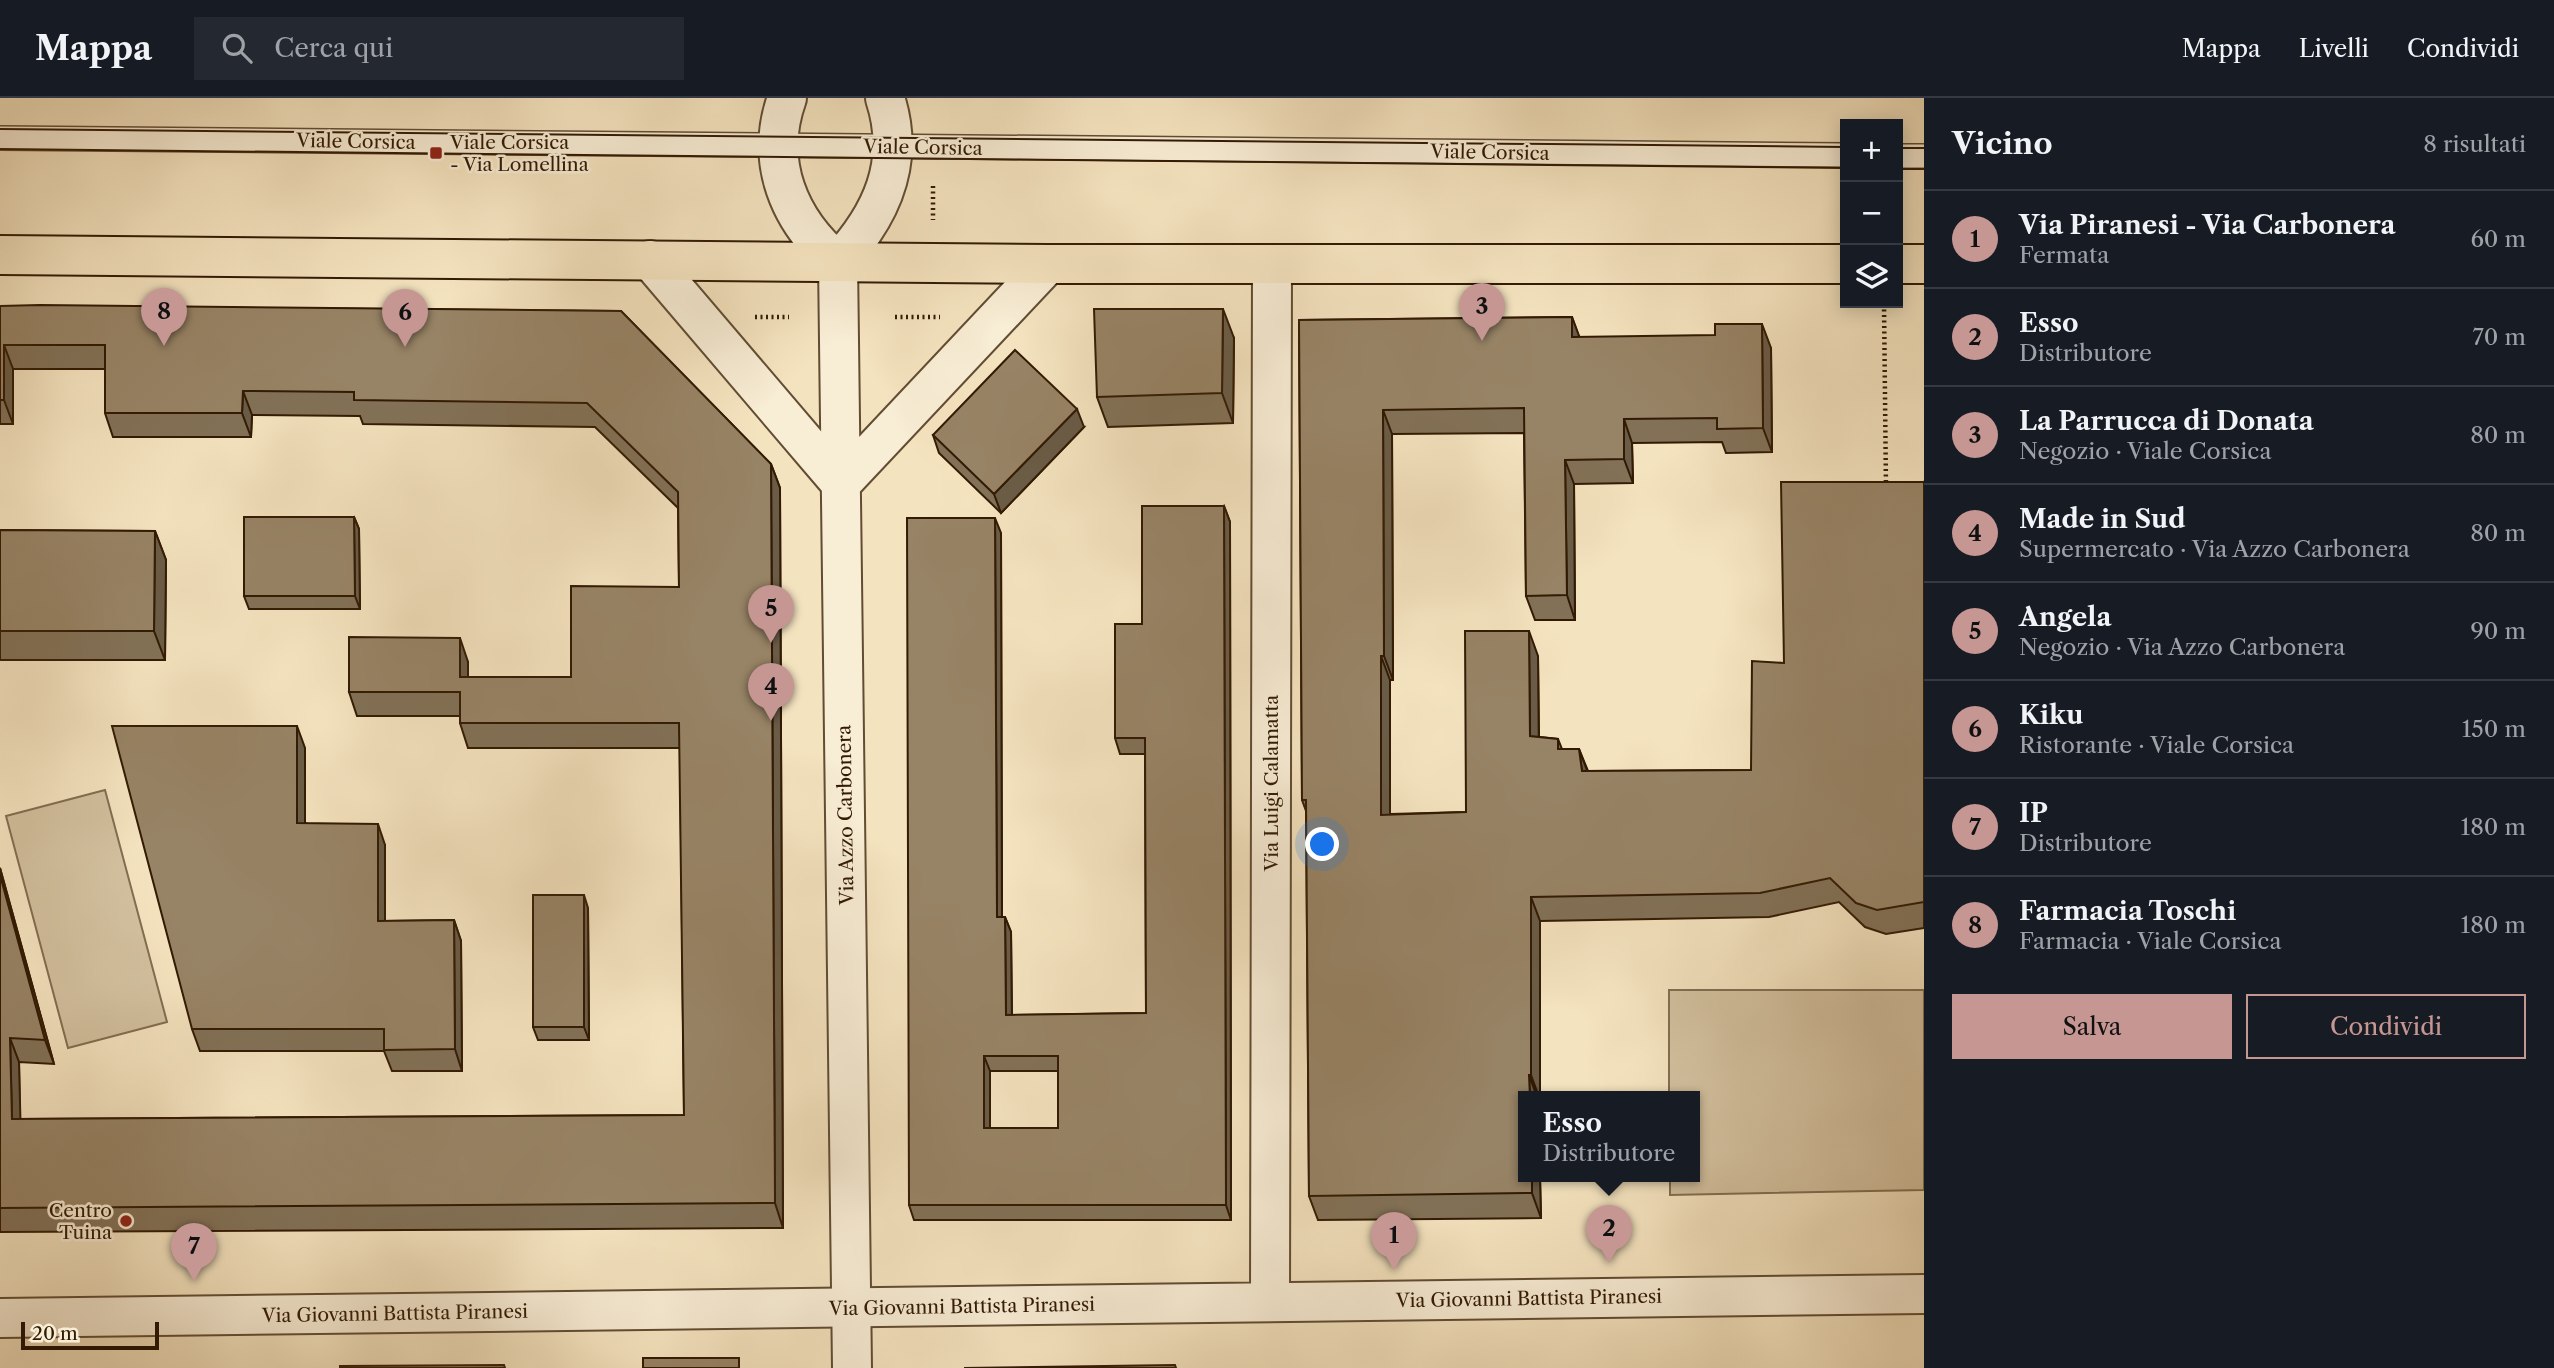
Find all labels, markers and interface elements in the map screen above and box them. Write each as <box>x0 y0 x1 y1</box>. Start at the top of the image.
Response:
search box <box>194 17 684 80</box>
text: Mappa <box>35 28 152 69</box>
icon: search <box>218 29 256 67</box>
text: Cerca qui <box>274 32 393 64</box>
text: Mappa <box>2182 34 2261 63</box>
text: Livelli <box>2299 34 2369 63</box>
text: Condividi <box>2407 34 2519 63</box>
map controls <box>1840 119 1903 308</box>
button: + <box>1840 119 1903 182</box>
text: Vicino <box>1952 125 2052 162</box>
street label: Viale Corsica <box>295 129 416 154</box>
text: 8 risultati <box>2423 130 2526 158</box>
place label: Viale Corsica - Via Lomellina <box>449 131 589 176</box>
street label: Viale Corsica <box>862 135 983 160</box>
street label: Viale Corsica <box>1429 140 1550 165</box>
marker: Viale Corsica - Via Lomellina <box>428 145 444 161</box>
button: − <box>1840 182 1903 245</box>
text: Via Piranesi - Via Carbonera <box>2019 209 2396 241</box>
text: 1 <box>1970 225 1980 253</box>
text: 60 m <box>2470 225 2526 253</box>
text: Fermata <box>2019 241 2109 269</box>
button: layers <box>1840 245 1903 308</box>
pin: 3 <box>1459 283 1505 341</box>
pin: 8 <box>141 288 187 346</box>
pin: 6 <box>382 289 428 347</box>
text: Esso <box>2019 307 2078 339</box>
text: 2 <box>1968 323 1982 351</box>
text: 70 m <box>2473 323 2526 351</box>
text: Distributore <box>2019 339 2152 367</box>
text: La Parrucca di Donata <box>2019 405 2314 437</box>
text: 3 <box>1969 421 1982 449</box>
text: 80 m <box>2470 421 2526 449</box>
text: Negozio · Viale Corsica <box>2019 437 2272 465</box>
text: Made in Sud <box>2019 503 2186 535</box>
text: 4 <box>1968 519 1982 547</box>
text: 80 m <box>2470 519 2526 547</box>
text: Supermercato · Via Azzo Carbonera <box>2019 535 2410 563</box>
pin: 5 <box>748 585 794 643</box>
text: Angela <box>2019 601 2112 633</box>
text: 5 <box>1969 617 1981 645</box>
text: 90 m <box>2470 617 2526 645</box>
text: Negozio · Via Azzo Carbonera <box>2019 633 2345 661</box>
pin: 4 <box>748 663 794 721</box>
street label: Via Luigi Calamatta <box>1260 695 1283 872</box>
text: Kiku <box>2019 699 2083 731</box>
text: 6 <box>1968 715 1982 743</box>
text: 150 m <box>2462 715 2526 743</box>
street label: Via Azzo Carbonera <box>832 725 859 906</box>
text: Ristorante · Viale Corsica <box>2019 731 2294 759</box>
text: IP <box>2019 797 2048 829</box>
text: 7 <box>1969 813 1981 841</box>
text: 180 m <box>2461 813 2526 841</box>
your location <box>1305 827 1339 861</box>
text: Distributore <box>2019 829 2152 857</box>
text: Farmacia Toschi <box>2019 895 2236 927</box>
text: 8 <box>1968 911 1982 939</box>
text: 180 m <box>2461 911 2526 939</box>
text: Farmacia · Viale Corsica <box>2019 927 2282 955</box>
button: Salva <box>1952 994 2232 1059</box>
button: Condividi <box>2246 994 2526 1059</box>
popup <box>1518 1091 1700 1182</box>
text: Esso <box>1543 1107 1602 1139</box>
text: Distributore <box>1543 1139 1675 1167</box>
place label: Centro Tuina <box>49 1199 112 1244</box>
pin: 2 <box>1586 1205 1632 1263</box>
pin: 1 <box>1371 1212 1417 1270</box>
marker: Centro Tuina <box>118 1213 134 1229</box>
pin: 7 <box>171 1223 217 1281</box>
street label: Via Giovanni Battista Piranesi <box>1395 1285 1662 1312</box>
street label: Via Giovanni Battista Piranesi <box>828 1293 1095 1320</box>
street label: Via Giovanni Battista Piranesi <box>261 1300 528 1327</box>
scale bar <box>21 1319 159 1351</box>
text: 20 m <box>32 1322 78 1345</box>

